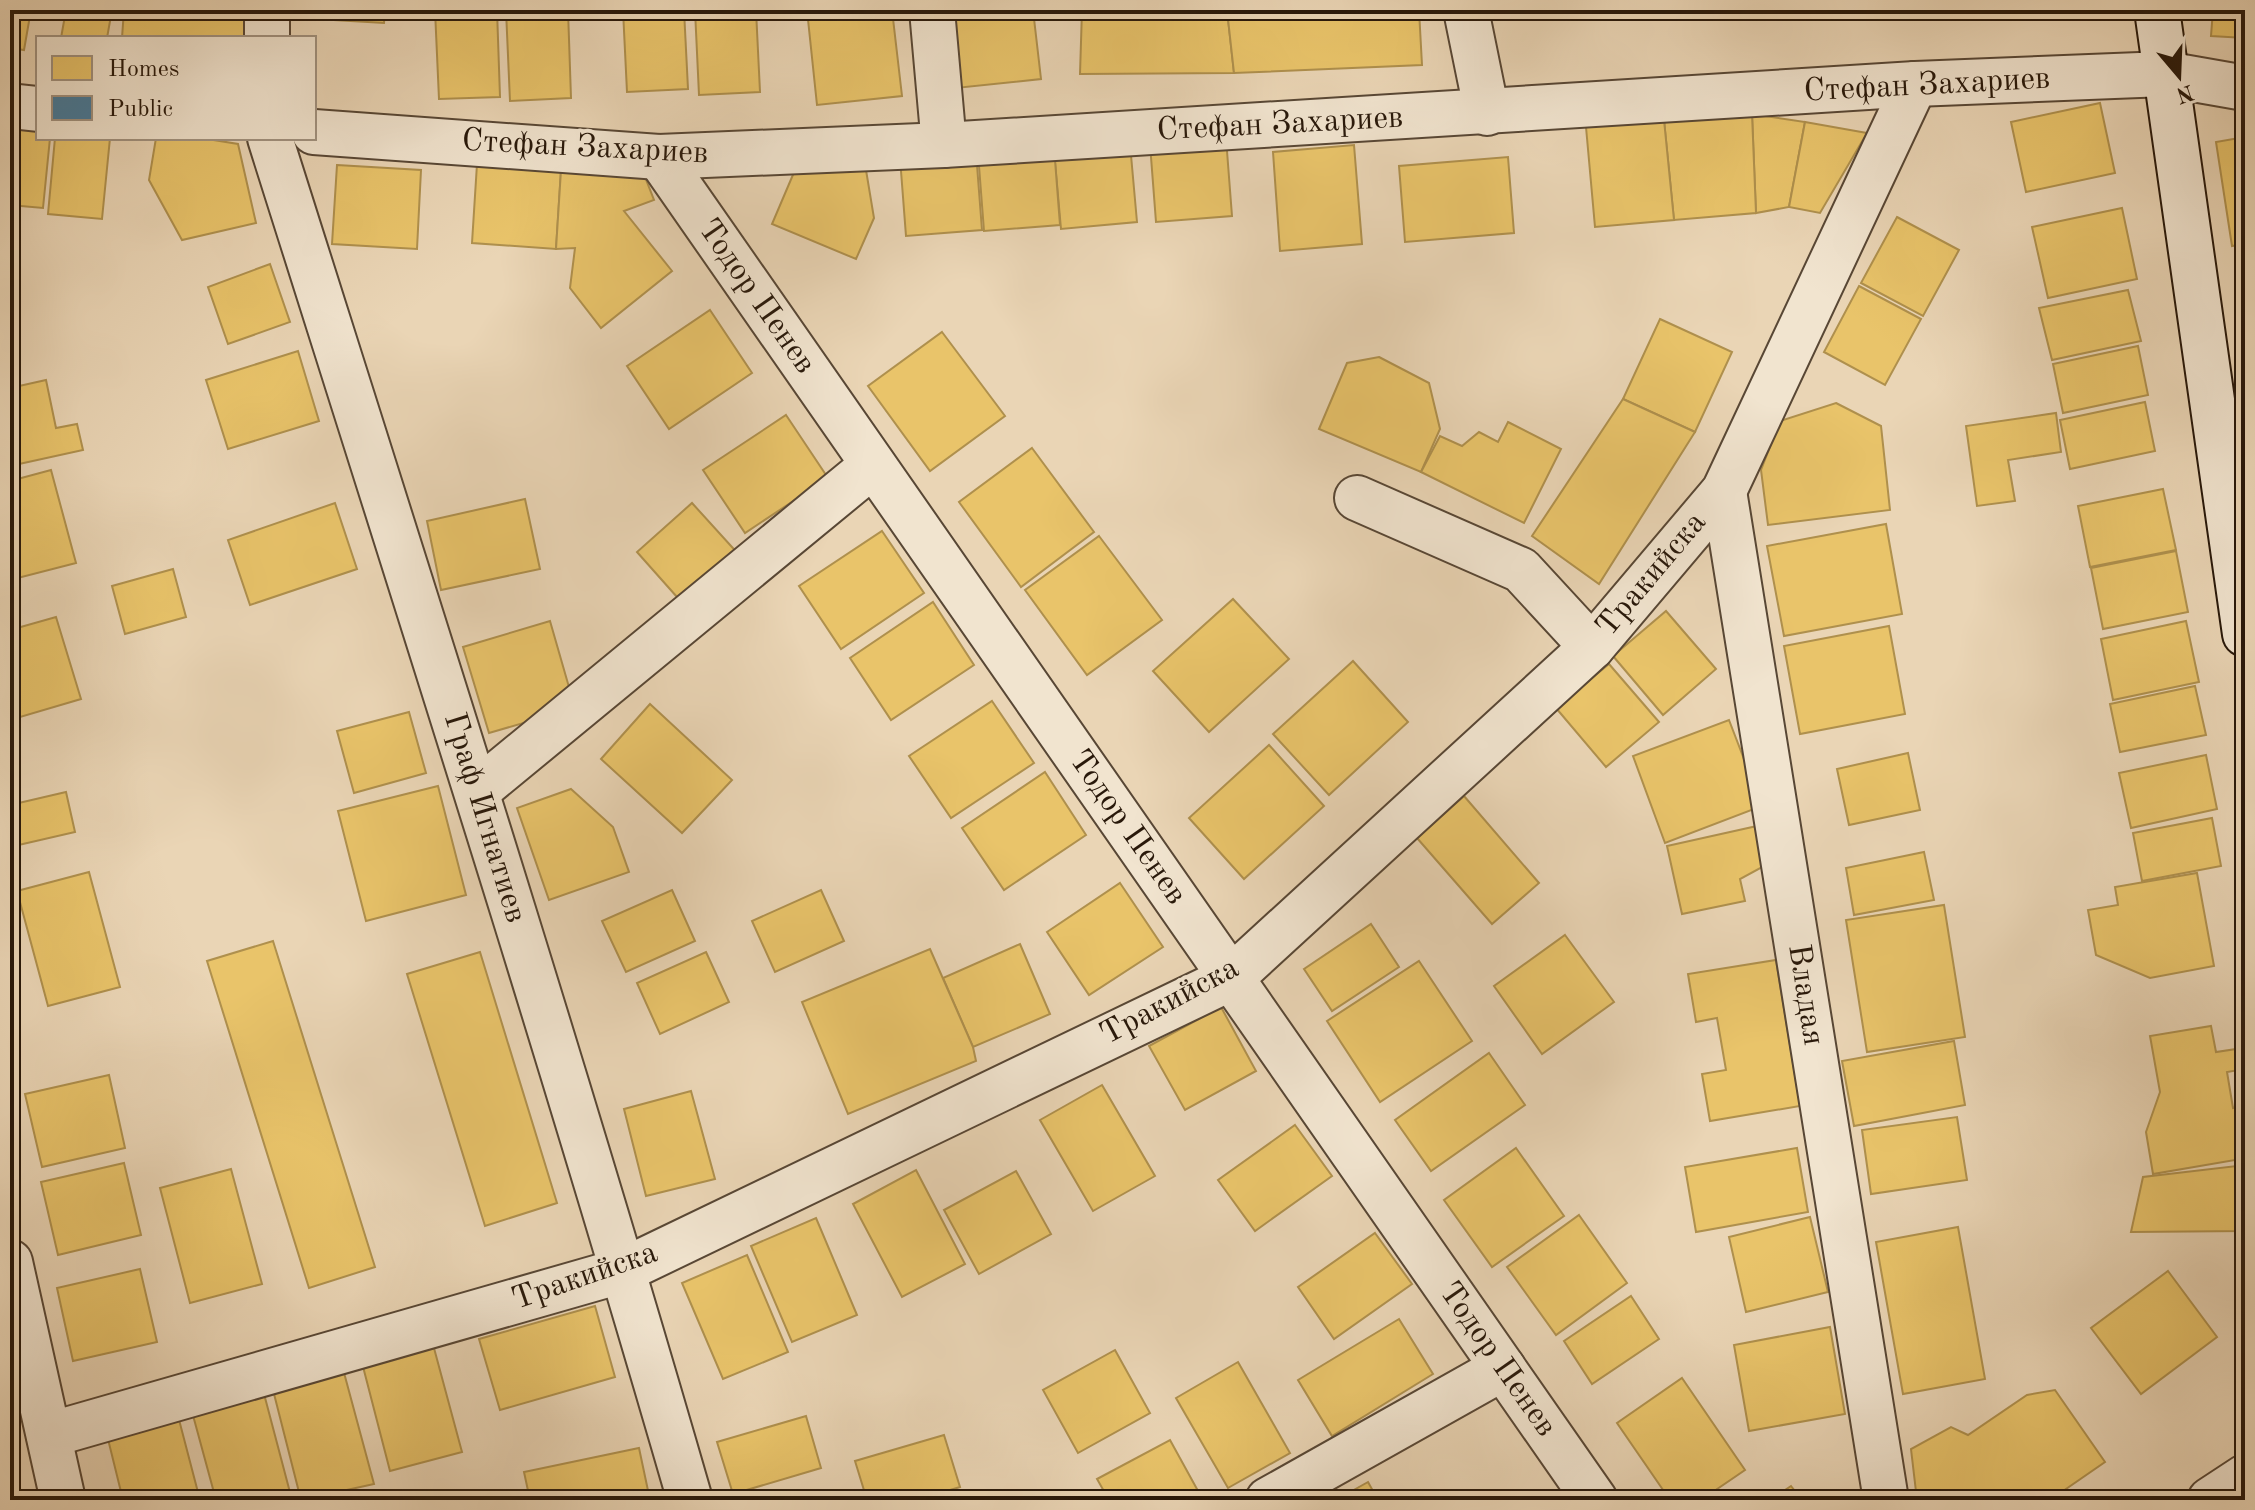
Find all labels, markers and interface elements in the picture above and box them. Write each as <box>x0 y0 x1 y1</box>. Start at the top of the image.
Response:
legend <box>36 36 316 140</box>
north arrow <box>2139 36 2219 116</box>
text: Homes <box>108 58 179 82</box>
street label: Стефан Захариев <box>1803 64 2051 108</box>
text: N <box>2173 80 2196 106</box>
text: Public <box>108 98 173 122</box>
street label: Стефан Захариев <box>1156 103 1404 147</box>
street label: Стефан Захариев <box>461 126 709 170</box>
street label: Тодор Пенев <box>691 214 821 380</box>
street label: Тракийска <box>1591 507 1713 643</box>
street label: Граф Игнатиев <box>437 709 531 927</box>
street label: Тодор Пенев <box>1062 745 1192 911</box>
street label: Владая <box>1781 942 1829 1048</box>
street label: Тракийска <box>1096 952 1245 1052</box>
street label: Тракийска <box>508 1237 662 1317</box>
street label: Тодор Пенев <box>1432 1277 1562 1443</box>

